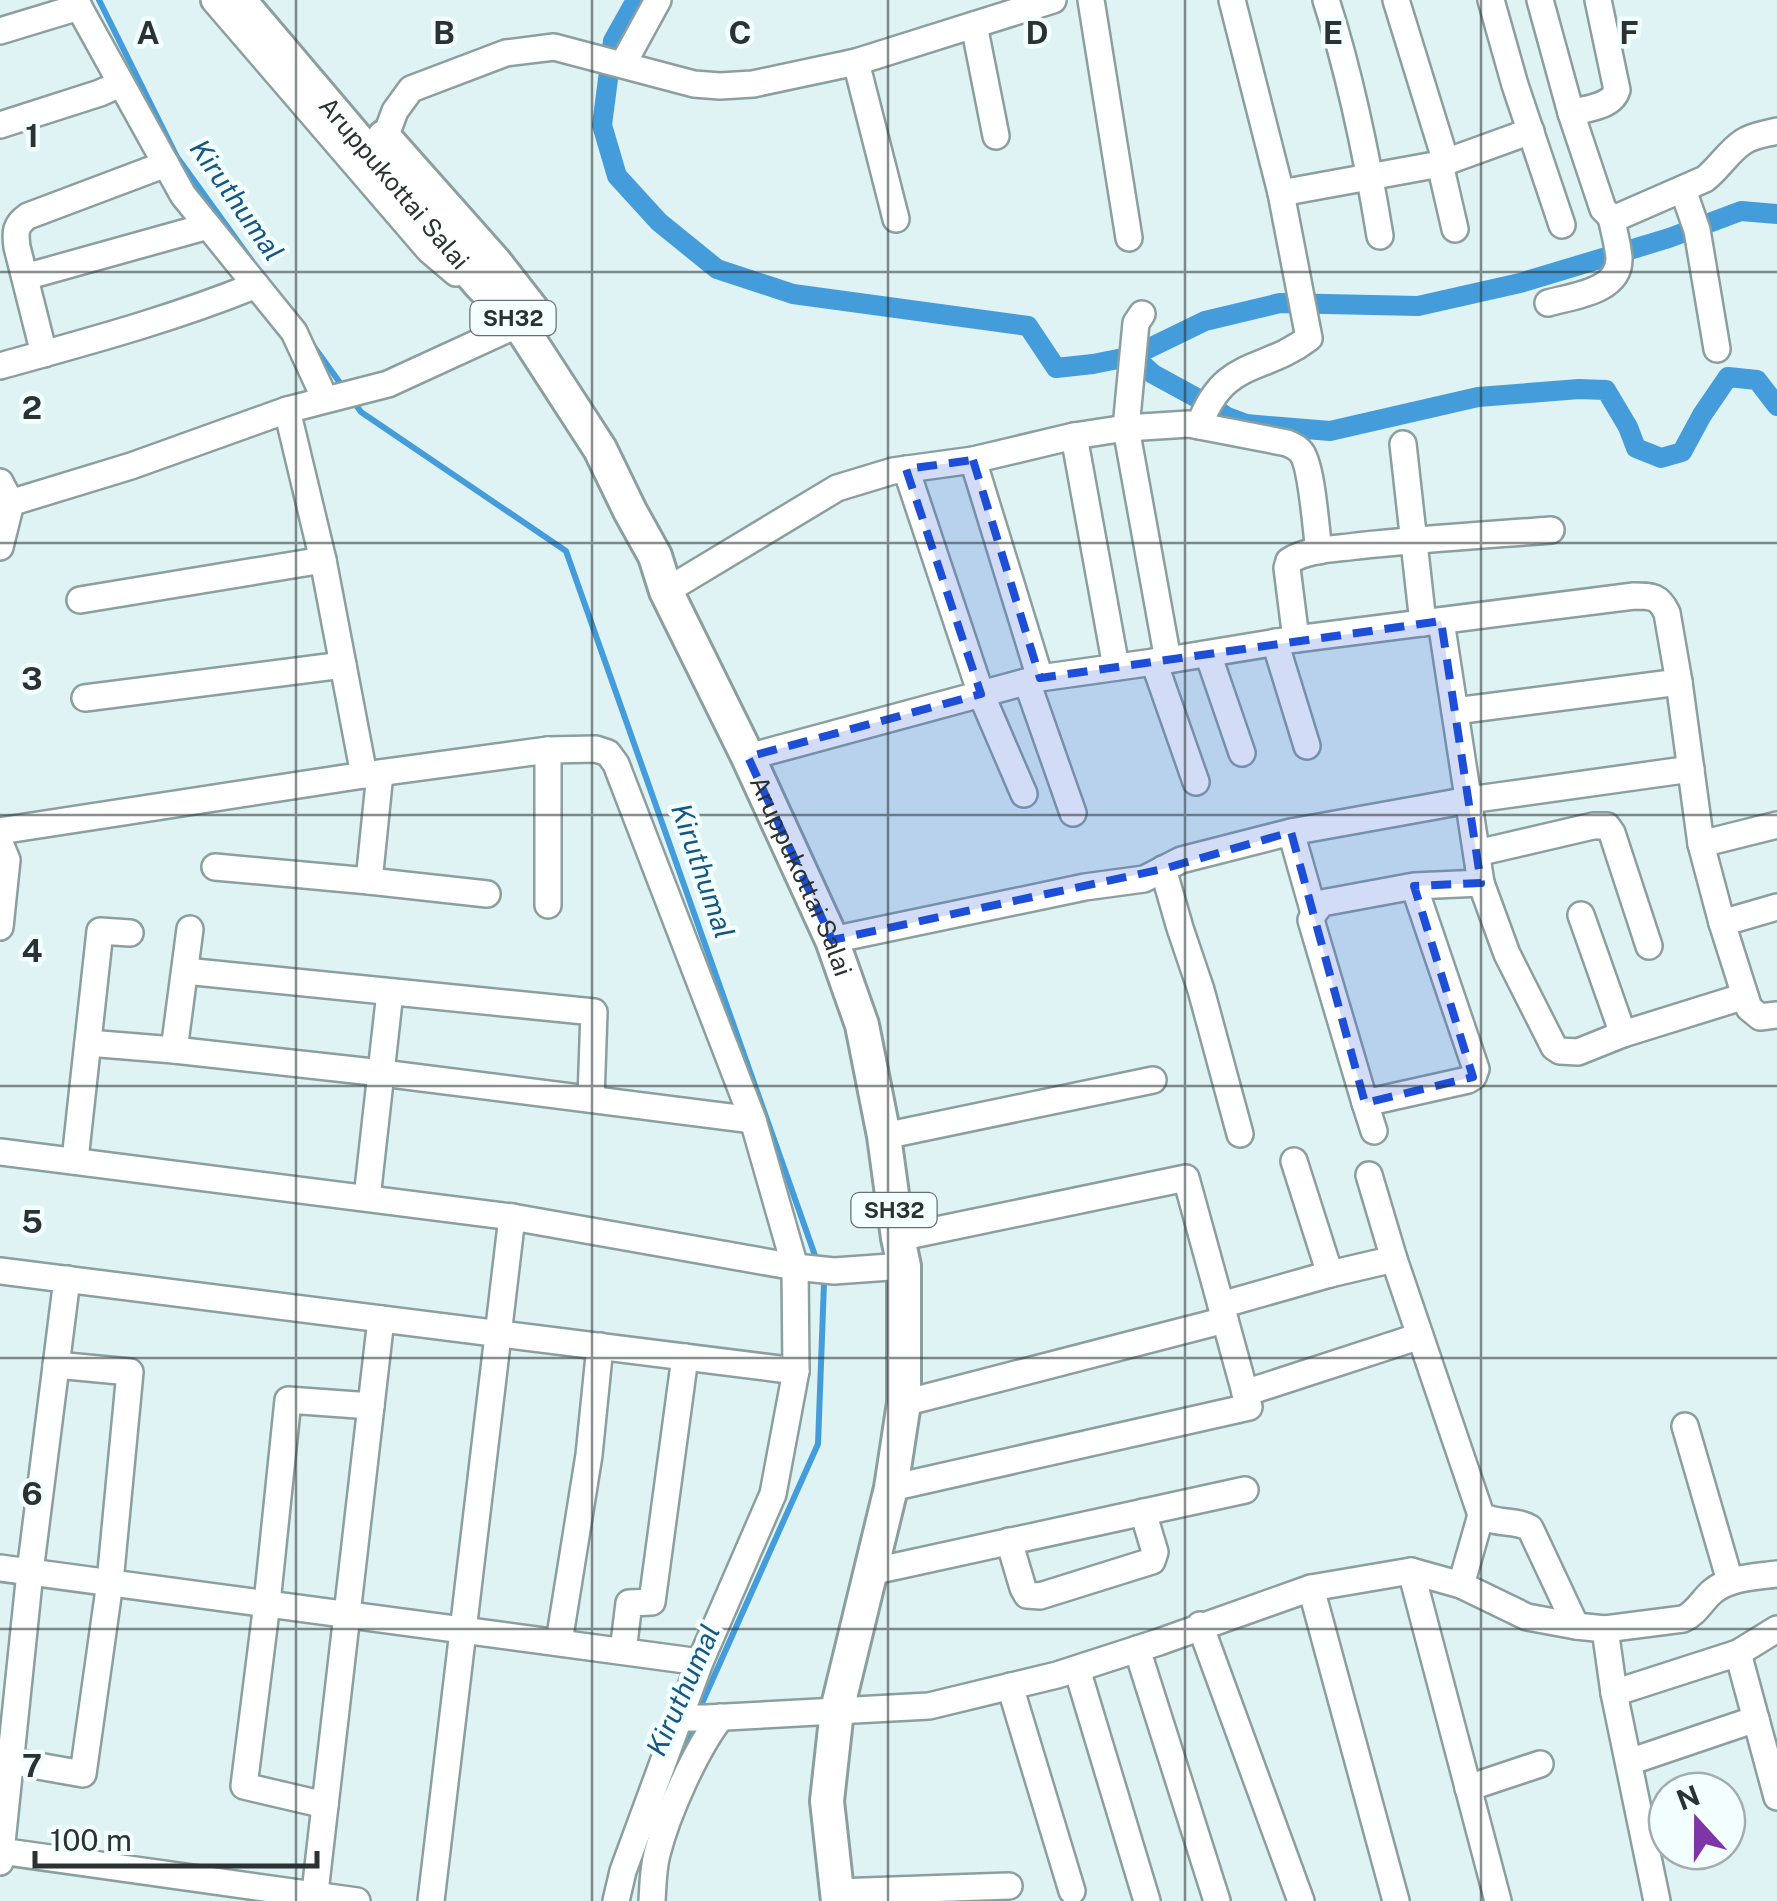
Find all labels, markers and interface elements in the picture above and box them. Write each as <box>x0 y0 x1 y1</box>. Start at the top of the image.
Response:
text: A <box>136 14 160 51</box>
text: B <box>433 14 455 51</box>
text: C <box>729 14 751 51</box>
text: D <box>1025 14 1049 51</box>
text: E <box>1323 14 1343 51</box>
text: F <box>1619 14 1639 51</box>
street label: Aruppukottai Salai <box>313 91 476 275</box>
text: 1 <box>25 117 39 154</box>
water label: Kiruthumal <box>184 133 291 267</box>
road number: SH32 <box>470 301 556 335</box>
text: 2 <box>22 389 42 426</box>
text: 3 <box>21 660 43 697</box>
street label: Aruppukottai Salai <box>744 771 859 980</box>
water label: Kiruthumal <box>665 799 742 943</box>
text: 4 <box>22 932 43 969</box>
road number: SH32 <box>852 1193 936 1227</box>
text: 5 <box>21 1203 43 1240</box>
text: 6 <box>21 1475 43 1512</box>
water label: Kiruthumal <box>639 1619 726 1761</box>
text: 7 <box>22 1747 42 1784</box>
north arrow <box>1647 1771 1747 1871</box>
text: N <box>1672 1778 1704 1817</box>
scale bar <box>35 1806 318 1868</box>
text: 100 m <box>50 1822 132 1858</box>

